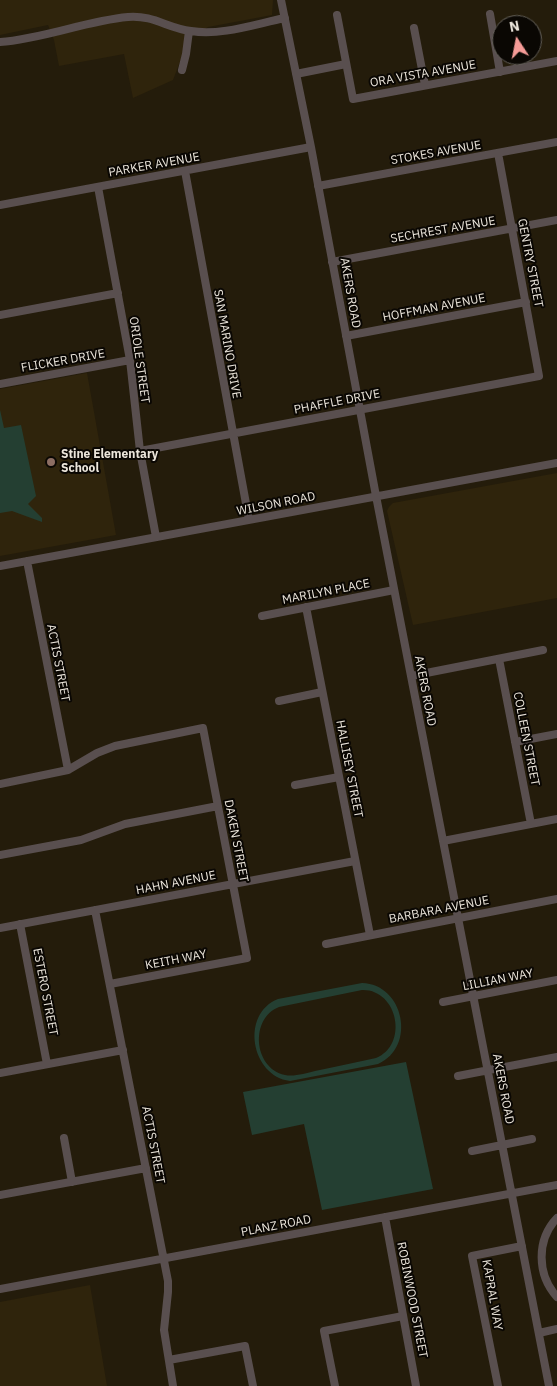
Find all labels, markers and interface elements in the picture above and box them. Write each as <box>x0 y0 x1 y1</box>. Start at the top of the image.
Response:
north arrow <box>492 15 542 65</box>
text: N <box>508 16 521 36</box>
street label: ORA VISTA AVENUE <box>369 58 477 90</box>
street label: STOKES AVENUE <box>390 138 482 168</box>
street label: PARKER AVENUE <box>107 150 201 180</box>
street label: SECHREST AVENUE <box>389 214 497 246</box>
street label: GENTRY STREET <box>514 217 546 309</box>
street label: AKERS ROAD <box>337 257 363 329</box>
street label: SAN MARINO DRIVE <box>210 288 244 400</box>
street label: HOFFMAN AVENUE <box>381 291 487 325</box>
street label: ORIOLE STREET <box>126 316 152 404</box>
street label: FLICKER DRIVE <box>20 347 106 375</box>
street label: PHAFFLE DRIVE <box>293 387 381 417</box>
place label: Stine Elementary School <box>61 448 158 476</box>
marker: Stine Elementary School <box>45 456 57 468</box>
street label: WILSON ROAD <box>235 489 317 519</box>
street label: MARILYN PLACE <box>281 576 371 608</box>
street label: ACTIS STREET <box>43 623 73 703</box>
street label: AKERS ROAD <box>411 655 439 727</box>
street label: COLLEEN STREET <box>510 691 542 787</box>
street label: HALLISEY STREET <box>332 719 366 819</box>
street label: DAKEN STREET <box>221 799 251 883</box>
street label: HAHN AVENUE <box>135 868 217 898</box>
street label: BARBARA AVENUE <box>388 893 490 927</box>
street label: ESTERO STREET <box>29 947 61 1037</box>
street label: KEITH WAY <box>144 947 208 973</box>
street label: LILLIAN WAY <box>462 966 534 994</box>
street label: AKERS ROAD <box>489 1053 517 1125</box>
street label: ACTIS STREET <box>138 1105 168 1185</box>
street label: PLANZ ROAD <box>240 1212 312 1240</box>
street label: ROBINWOOD STREET <box>394 1241 430 1359</box>
street label: KAPRAL WAY <box>479 1259 505 1331</box>

